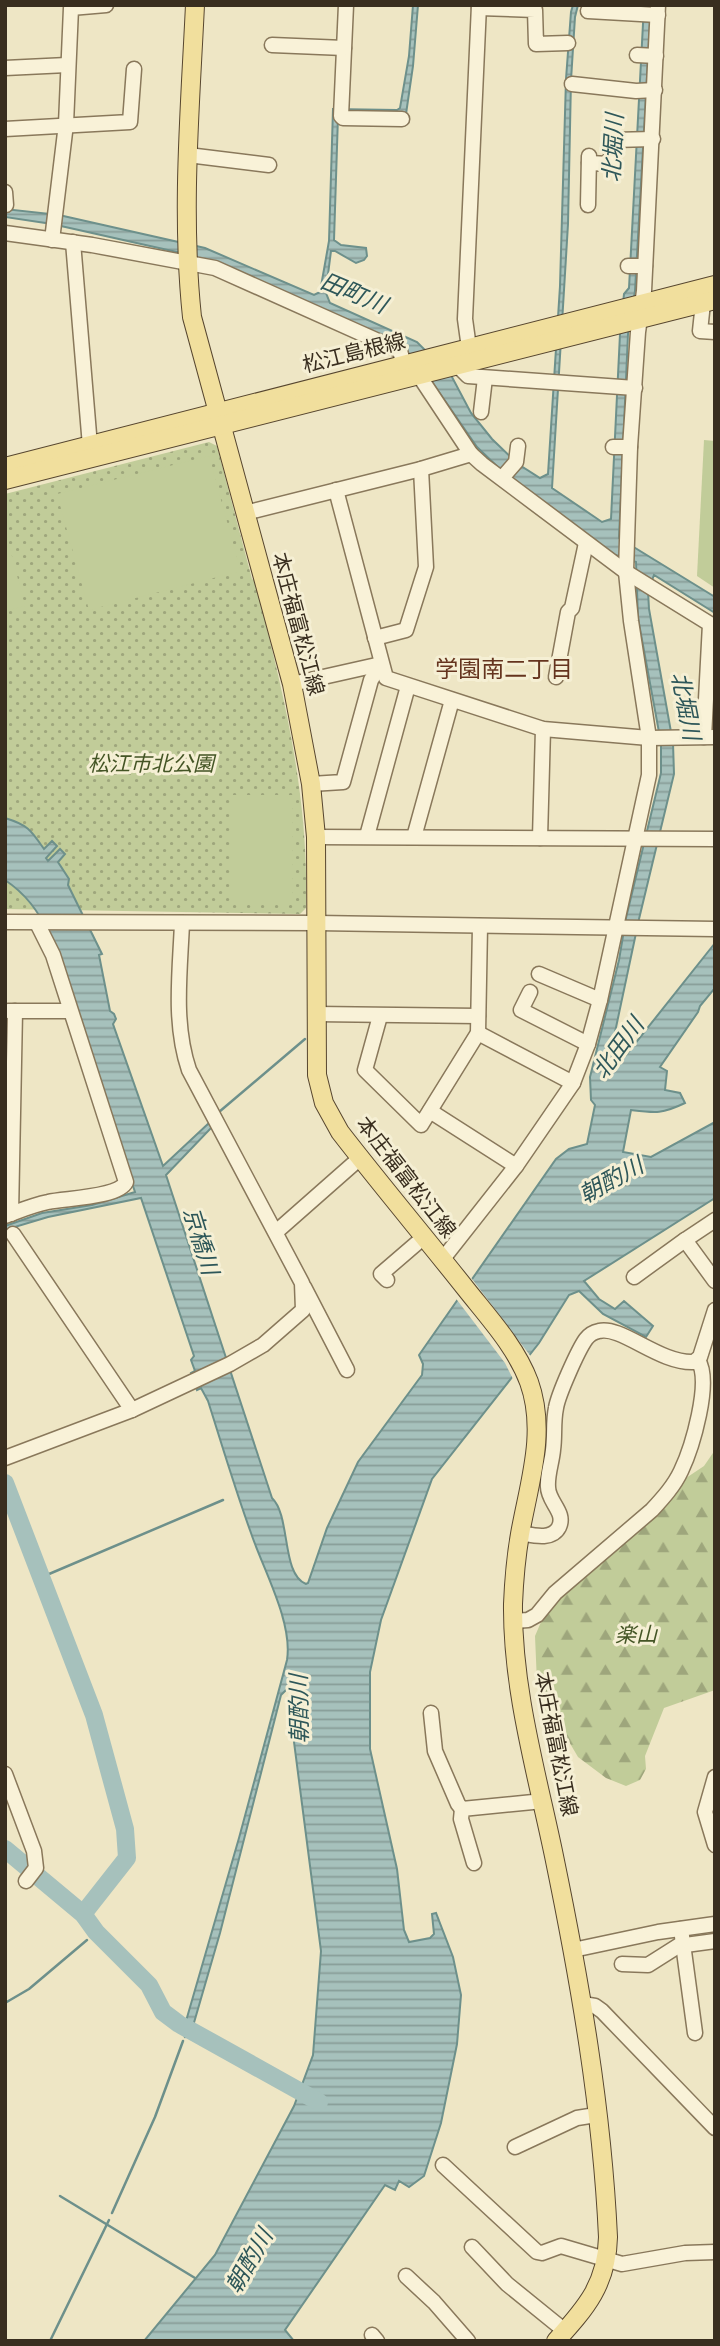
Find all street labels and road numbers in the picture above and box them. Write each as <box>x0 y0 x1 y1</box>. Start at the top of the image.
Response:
street label: 松江島根線 <box>300 329 408 377</box>
street label: 本庄福富松江線 <box>267 550 329 698</box>
street label: 本庄福富松江線 <box>351 1112 461 1242</box>
street label: 本庄福富松江線 <box>530 1670 582 1818</box>

